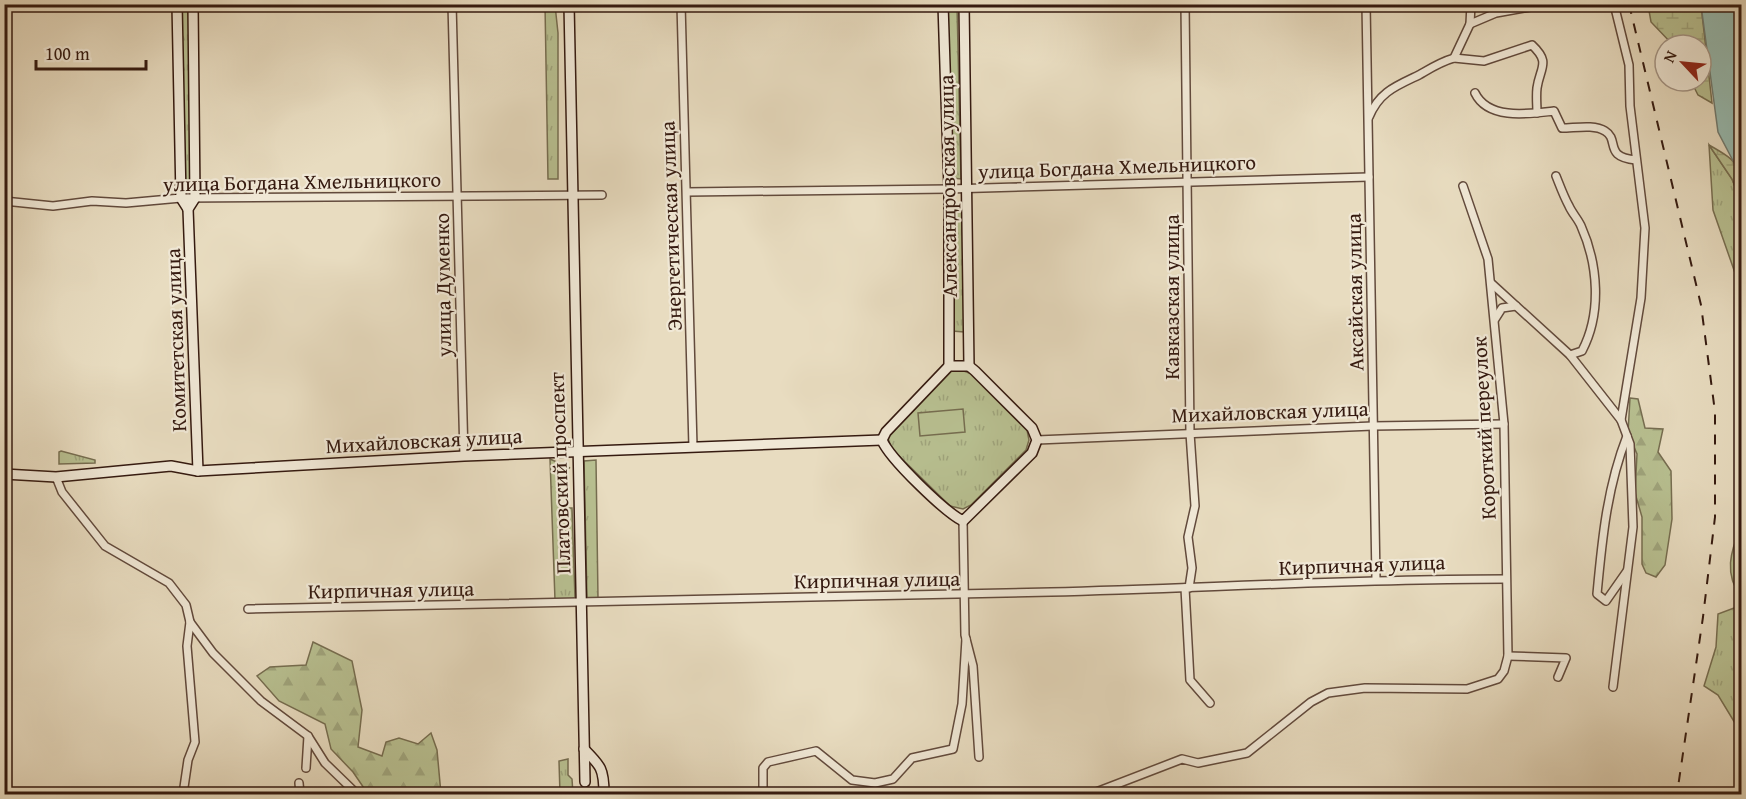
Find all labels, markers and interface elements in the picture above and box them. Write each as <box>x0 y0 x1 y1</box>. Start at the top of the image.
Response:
scale bar <box>36 33 146 71</box>
north arrow <box>1653 33 1713 93</box>
text: 100 m <box>45 40 90 67</box>
text: N <box>1656 46 1683 66</box>
street label: Александровская улица <box>930 74 965 298</box>
street label: Энергетическая улица <box>651 121 690 332</box>
street label: улица Богдана Хмельницкого <box>976 146 1257 187</box>
street label: улица Богдана Хмельницкого <box>162 164 441 199</box>
street label: улица Думенко <box>426 213 459 358</box>
street label: Аксайская улица <box>1338 213 1371 371</box>
street label: Кавказская улица <box>1156 214 1187 380</box>
street label: Комитетская улица <box>157 248 194 432</box>
street label: Короткий переулок <box>1463 336 1504 520</box>
street label: Платовский проспект <box>540 371 579 575</box>
street label: Михайловская улица <box>1171 393 1369 430</box>
street label: Михайловская улица <box>325 420 523 461</box>
street label: Кирпичная улица <box>1278 546 1446 583</box>
street label: Кирпичная улица <box>794 563 960 596</box>
street label: Кирпичная улица <box>308 573 474 606</box>

